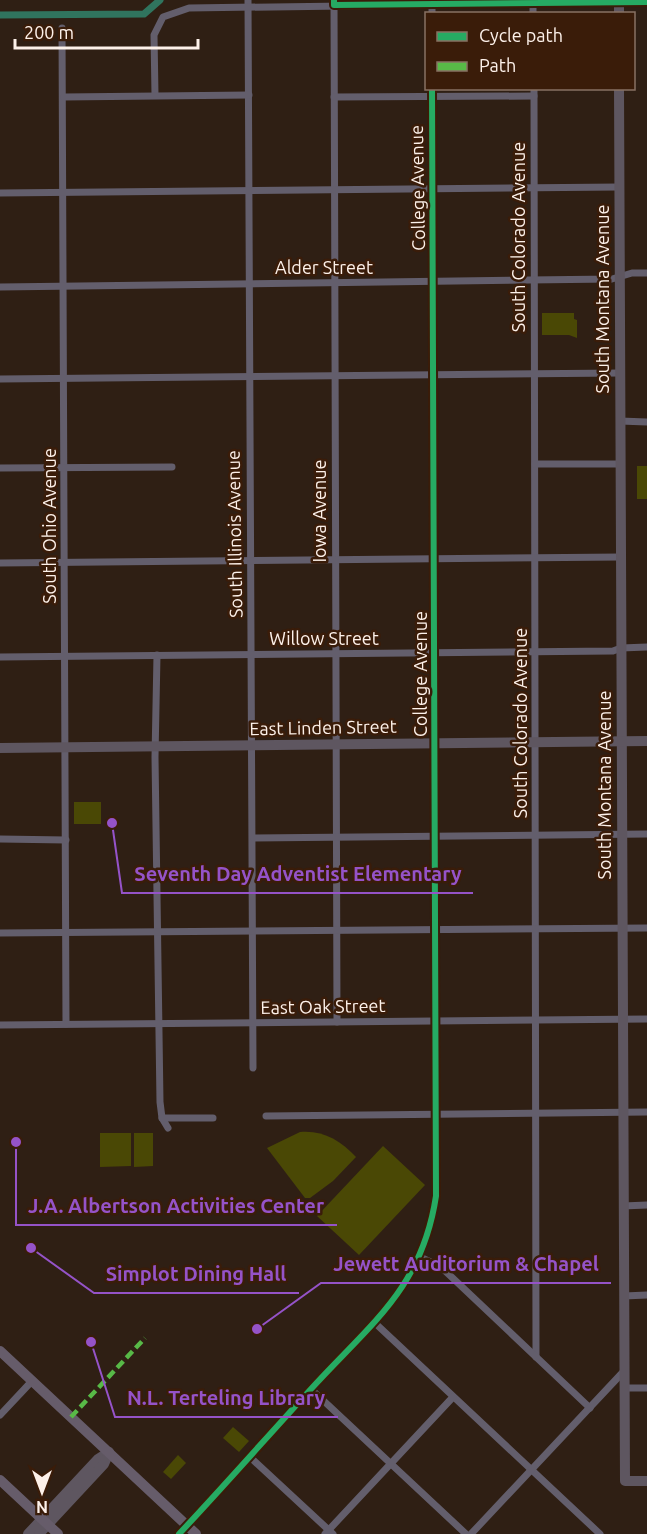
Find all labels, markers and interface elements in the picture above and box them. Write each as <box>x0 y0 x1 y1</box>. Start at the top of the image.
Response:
scale bar <box>15 12 198 50</box>
legend <box>425 12 635 90</box>
text: 200 m <box>24 22 74 42</box>
text: Cycle path <box>479 25 563 45</box>
text: Path <box>479 55 516 75</box>
street label: College Avenue <box>406 125 428 251</box>
street label: South Colorado Avenue <box>508 142 528 332</box>
street label: South Montana Avenue <box>592 205 612 393</box>
street label: Alder Street <box>275 257 373 277</box>
street label: South Ohio Avenue <box>39 448 59 604</box>
street label: South Illinois Avenue <box>223 450 245 618</box>
street label: Iowa Avenue <box>309 459 329 563</box>
street label: College Avenue <box>410 611 430 737</box>
street label: Willow Street <box>269 628 379 648</box>
street label: South Colorado Avenue <box>510 628 530 818</box>
street label: South Montana Avenue <box>594 691 614 879</box>
street label: East Linden Street <box>249 716 397 738</box>
callout: Seventh Day Adventist Elementary <box>122 855 473 893</box>
text: Seventh Day Adventist Elementary <box>134 862 462 885</box>
street label: East Oak Street <box>260 995 386 1017</box>
callout: J.A. Albertson Activities Center <box>16 1187 337 1225</box>
text: J.A. Albertson Activities Center <box>28 1194 325 1217</box>
callout: Jewett Auditorium & Chapel <box>321 1245 611 1283</box>
text: Jewett Auditorium & Chapel <box>333 1252 599 1275</box>
callout: Simplot Dining Hall <box>94 1255 299 1293</box>
text: Simplot Dining Hall <box>106 1262 286 1285</box>
callout: N.L. Terteling Library <box>115 1379 338 1417</box>
text: N.L. Terteling Library <box>127 1386 325 1409</box>
north arrow <box>12 1462 72 1522</box>
text: N <box>36 1498 48 1516</box>

